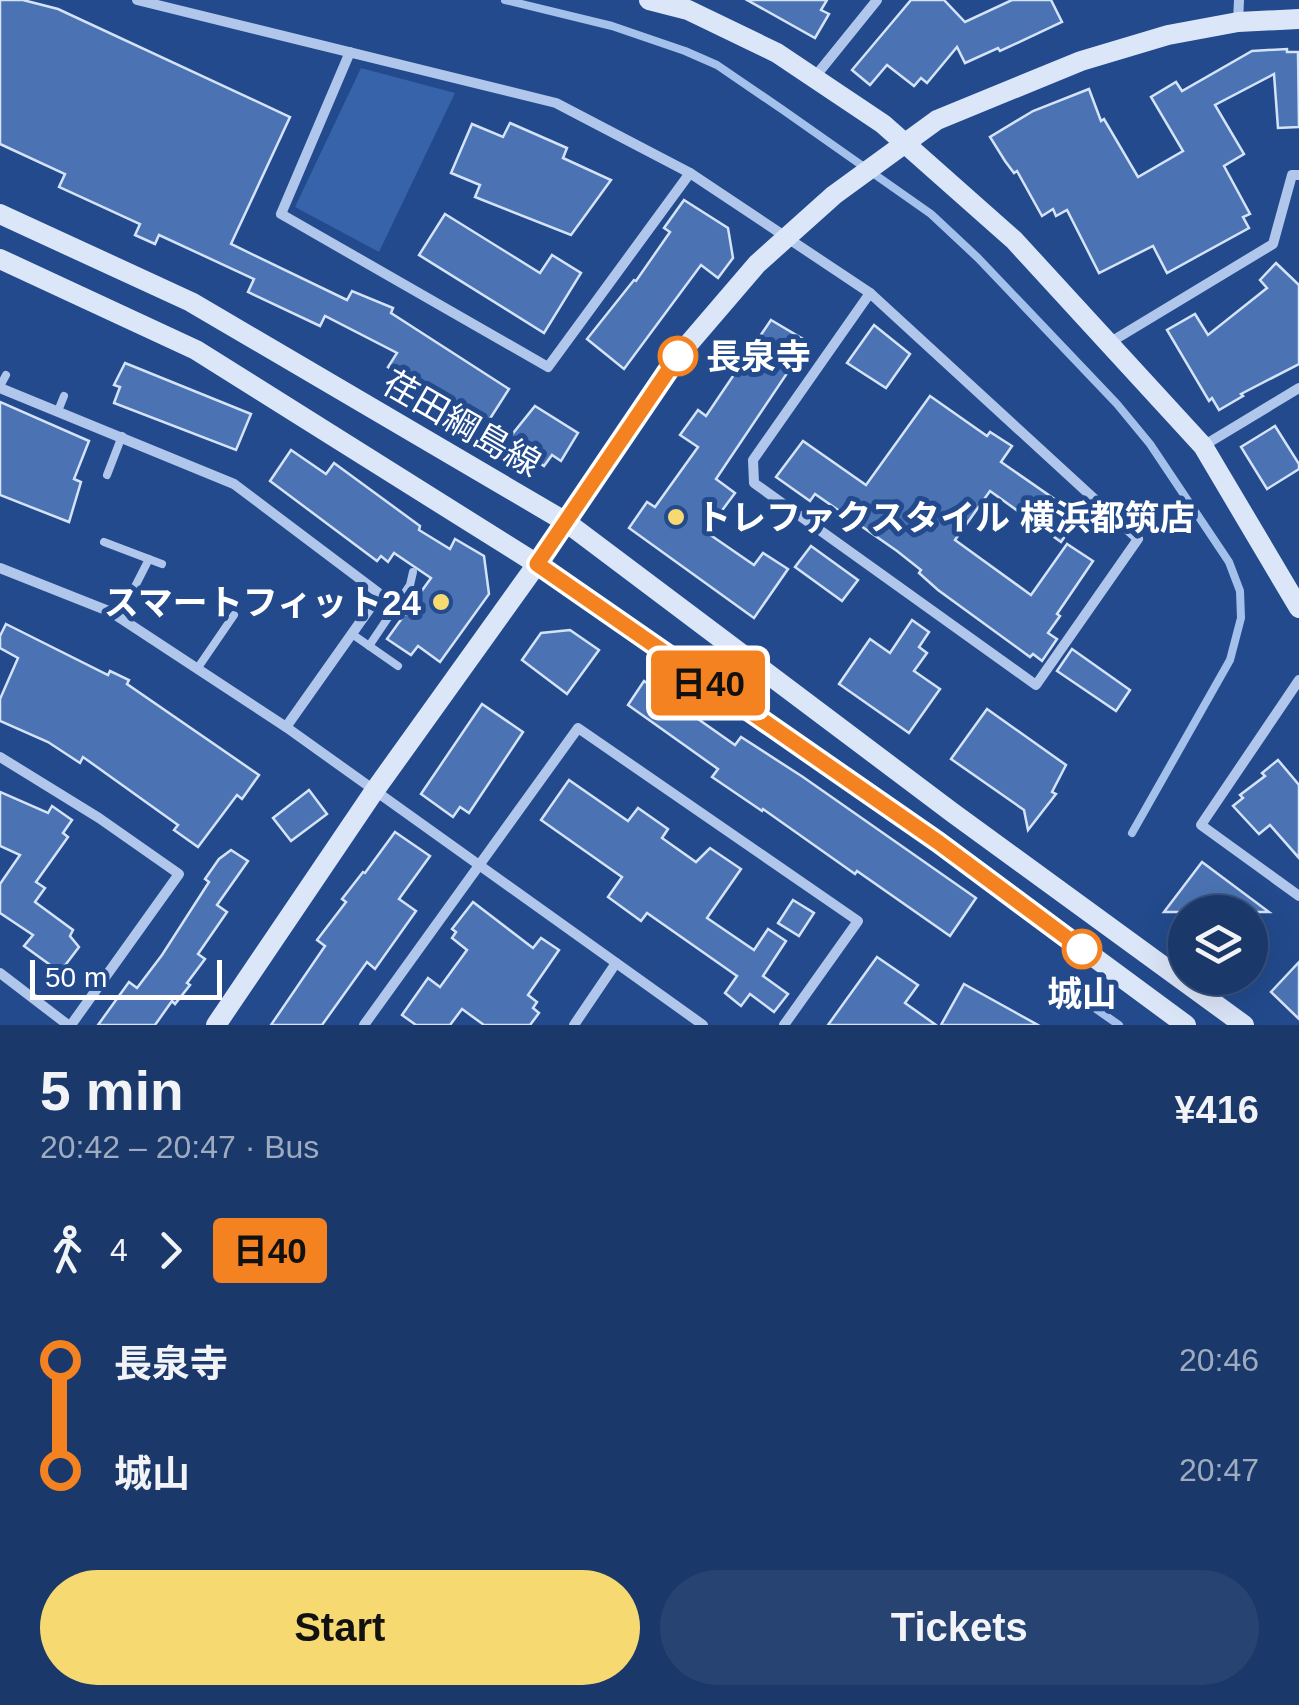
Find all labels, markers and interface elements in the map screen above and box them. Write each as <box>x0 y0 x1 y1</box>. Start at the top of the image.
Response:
marker: 長泉寺 <box>659 337 697 375</box>
place label: 長泉寺 <box>706 337 811 376</box>
street label: 荏田綱島線 <box>376 362 548 484</box>
place label: トレファクスタイル 横浜都筑店 <box>696 498 1195 537</box>
marker: トレファクスタイル 横浜都筑店 <box>665 506 687 528</box>
place label: スマートフィット24 <box>104 583 422 622</box>
marker: スマートフィット24 <box>430 591 452 613</box>
line badge: 日40 <box>650 650 766 716</box>
text: 日40 <box>671 664 745 703</box>
map controls <box>1168 895 1268 995</box>
button: layers <box>1168 895 1268 995</box>
marker: 城山 <box>1063 930 1101 968</box>
scale bar <box>30 955 222 1000</box>
text: 50 m <box>45 962 107 993</box>
place label: 城山 <box>1047 974 1117 1013</box>
text: 5 min <box>40 1060 184 1122</box>
text: ¥416 <box>1174 1089 1259 1131</box>
text: 20:42 – 20:47 · Bus <box>40 1129 319 1165</box>
icon: walk <box>40 1223 95 1278</box>
icon: forward <box>143 1223 198 1278</box>
text: 日40 <box>233 1231 307 1270</box>
text: 4 <box>110 1232 128 1268</box>
text: 20:46 <box>1179 1342 1259 1378</box>
text: 長泉寺 <box>114 1343 228 1385</box>
text: 20:47 <box>1179 1452 1259 1488</box>
text: 城山 <box>114 1453 190 1495</box>
button: Start <box>40 1570 640 1685</box>
button: Tickets <box>660 1570 1259 1685</box>

